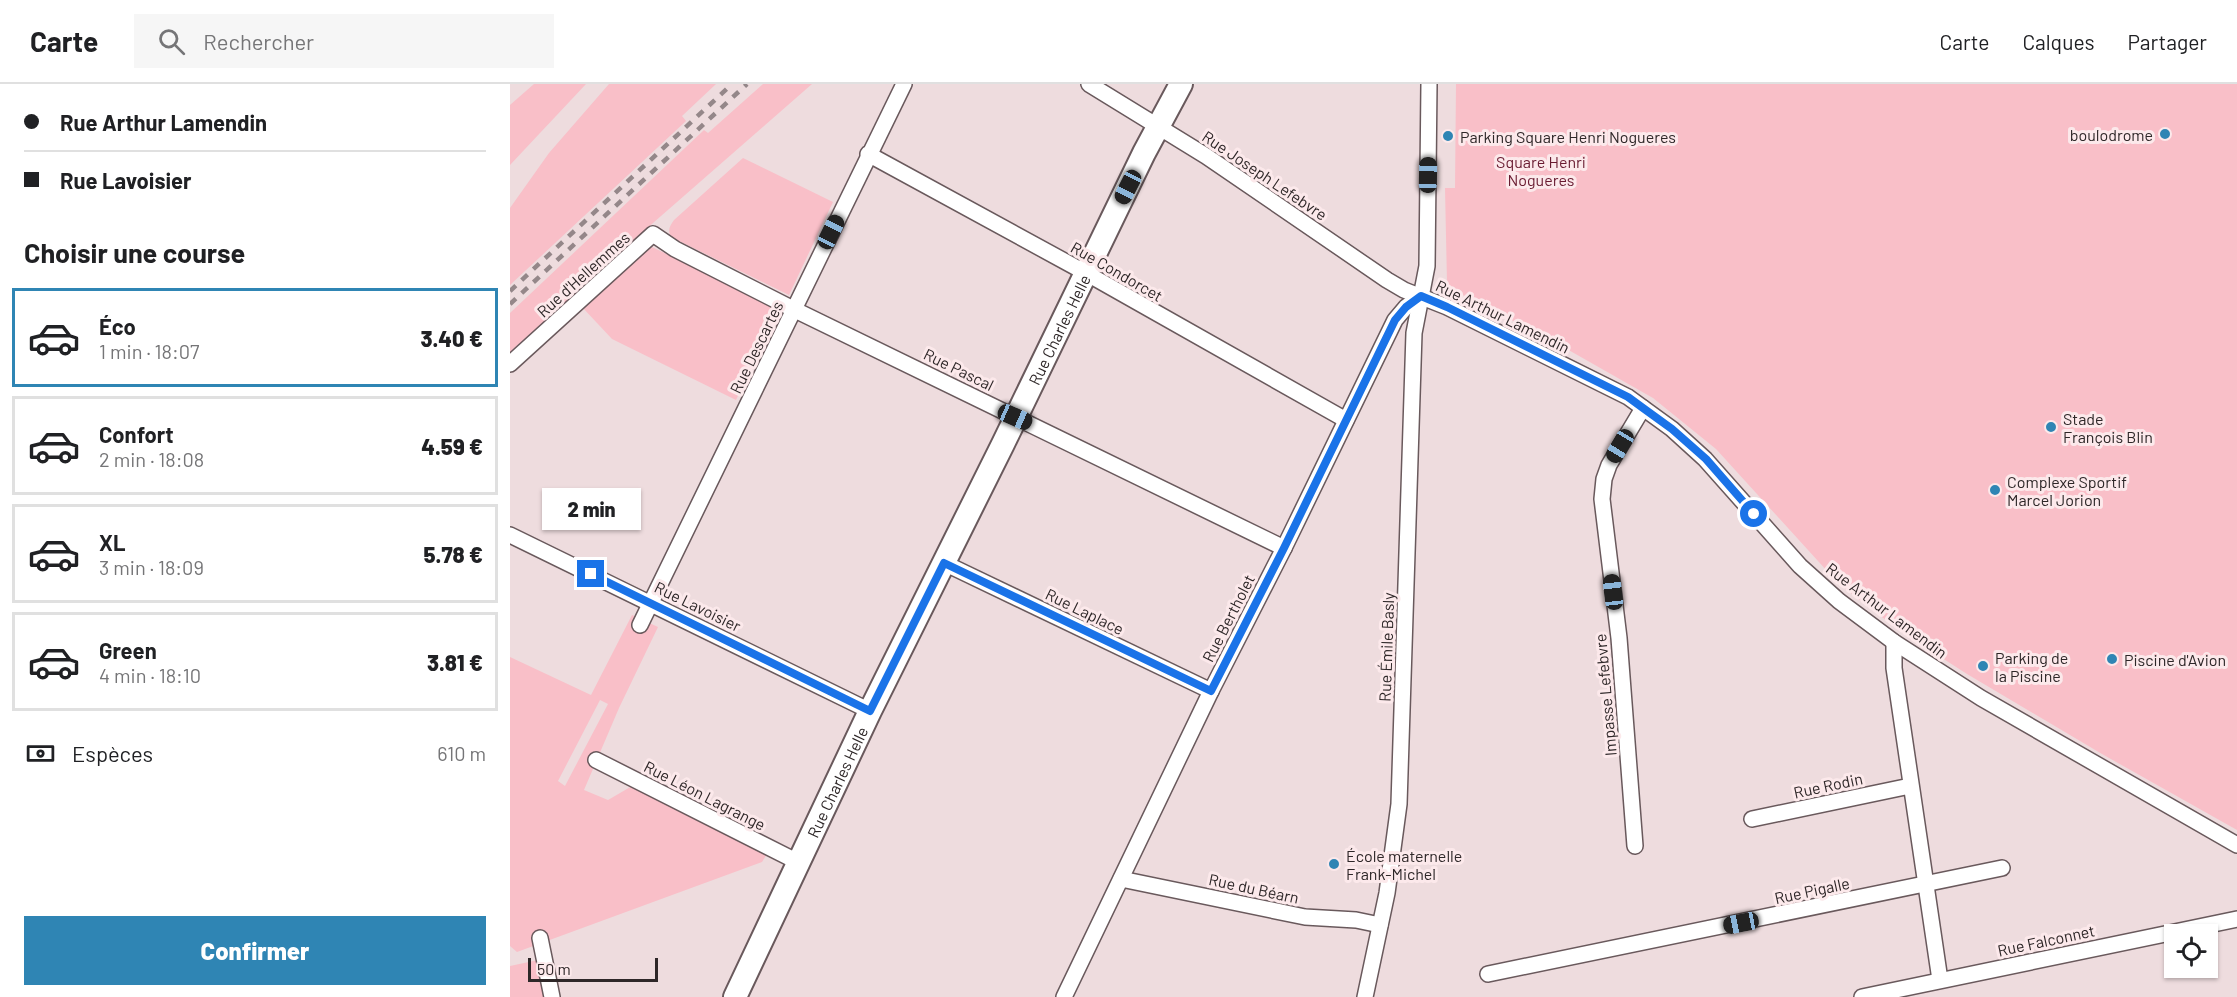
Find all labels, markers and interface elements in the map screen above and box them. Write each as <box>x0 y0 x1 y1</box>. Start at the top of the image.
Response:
search box <box>134 14 554 68</box>
text: Carte <box>30 24 98 58</box>
icon: search <box>155 25 188 58</box>
text: Rechercher <box>203 28 314 54</box>
text: Carte <box>1940 29 1989 54</box>
text: Calques <box>2022 29 2095 54</box>
text: Partager <box>2128 29 2207 54</box>
text: Rue Arthur Lamendin <box>60 109 267 135</box>
place label: boulodrome <box>2070 125 2153 144</box>
street label: Rue Joseph Lefebvre <box>1199 126 1331 224</box>
place label: Parking Square Henri Nogueres <box>1460 127 1676 146</box>
marker: boulodrome <box>2158 127 2172 141</box>
marker: Parking Square Henri Nogueres <box>1441 129 1455 143</box>
park label: Square Henri Nogueres <box>1496 152 1586 189</box>
car <box>1419 157 1437 193</box>
text: Rue Lavoisier <box>60 167 191 193</box>
car <box>1112 167 1144 207</box>
car <box>815 212 847 252</box>
street label: Rue d'Hellemmes <box>533 227 633 321</box>
text: Choisir une course <box>24 236 245 268</box>
street label: Rue Condorcet <box>1068 237 1166 305</box>
street label: Rue Charles Helle <box>1024 271 1093 388</box>
street label: Rue Arthur Lamendin <box>1433 275 1573 357</box>
street label: Rue Descartes <box>725 298 787 396</box>
icon: car <box>27 311 81 365</box>
text: Éco <box>99 313 136 339</box>
text: 3.40 € <box>420 325 483 351</box>
text: 1 min · 18:07 <box>99 339 200 363</box>
street label: Rue Pascal <box>921 344 997 394</box>
car <box>995 401 1035 433</box>
place label: Stade François Blin <box>2063 409 2153 446</box>
icon: car <box>27 419 81 473</box>
marker: Stade François Blin <box>2044 420 2058 434</box>
text: Confort <box>99 421 174 447</box>
car <box>1603 426 1637 466</box>
text: 4.59 € <box>421 433 483 459</box>
text: 2 min · 18:08 <box>99 447 204 471</box>
place label: Complexe Sportif Marcel Jorion <box>2007 472 2127 509</box>
marker: Complexe Sportif Marcel Jorion <box>1988 483 2002 497</box>
callout: 2 min <box>542 487 640 529</box>
text: 2 min <box>567 497 616 521</box>
route start <box>1740 500 1767 527</box>
icon: car <box>27 527 81 581</box>
text: XL <box>99 529 125 555</box>
text: 5.78 € <box>424 541 483 567</box>
text: 3 min · 18:09 <box>99 555 204 579</box>
street label: Rue Arthur Lamendin <box>1823 558 1951 662</box>
route end <box>577 560 604 587</box>
street label: Rue Bertholet <box>1198 571 1258 665</box>
car <box>1602 573 1624 611</box>
street label: Rue Lavoisier <box>652 577 744 635</box>
street label: Rue Laplace <box>1043 584 1127 638</box>
street label: Rue Émile Basly <box>1375 591 1397 702</box>
street label: Impasse Lefebvre <box>1590 633 1620 757</box>
icon: car <box>27 635 81 689</box>
text: Green <box>99 637 157 663</box>
place label: Parking de la Piscine <box>1995 648 2068 685</box>
text: 3.81 € <box>427 649 483 675</box>
place label: Piscine d'Avion <box>2124 650 2226 669</box>
marker: Piscine d'Avion <box>2105 652 2119 666</box>
marker: Parking de la Piscine <box>1976 659 1990 673</box>
text: 4 min · 18:10 <box>99 663 201 687</box>
street label: Rue Charles Helle <box>802 723 871 840</box>
icon: cash <box>24 737 57 770</box>
text: Espèces <box>72 740 153 766</box>
text: 610 m <box>437 741 486 765</box>
street label: Rue Léon Lagrange <box>641 756 769 834</box>
street label: Rue Rodin <box>1792 768 1864 802</box>
place label: École maternelle Frank-Michel <box>1346 846 1462 883</box>
marker: École maternelle Frank-Michel <box>1327 857 1341 871</box>
street label: Rue du Béarn <box>1207 869 1301 907</box>
street label: Rue Pigalle <box>1773 873 1851 907</box>
car <box>1722 911 1760 935</box>
button: Confirmer <box>24 916 486 985</box>
street label: Rue Falconnet <box>1996 920 2096 960</box>
map controls <box>2164 924 2218 978</box>
button: locate <box>2164 924 2218 978</box>
scale bar <box>528 955 658 982</box>
text: 50 m <box>537 959 571 978</box>

